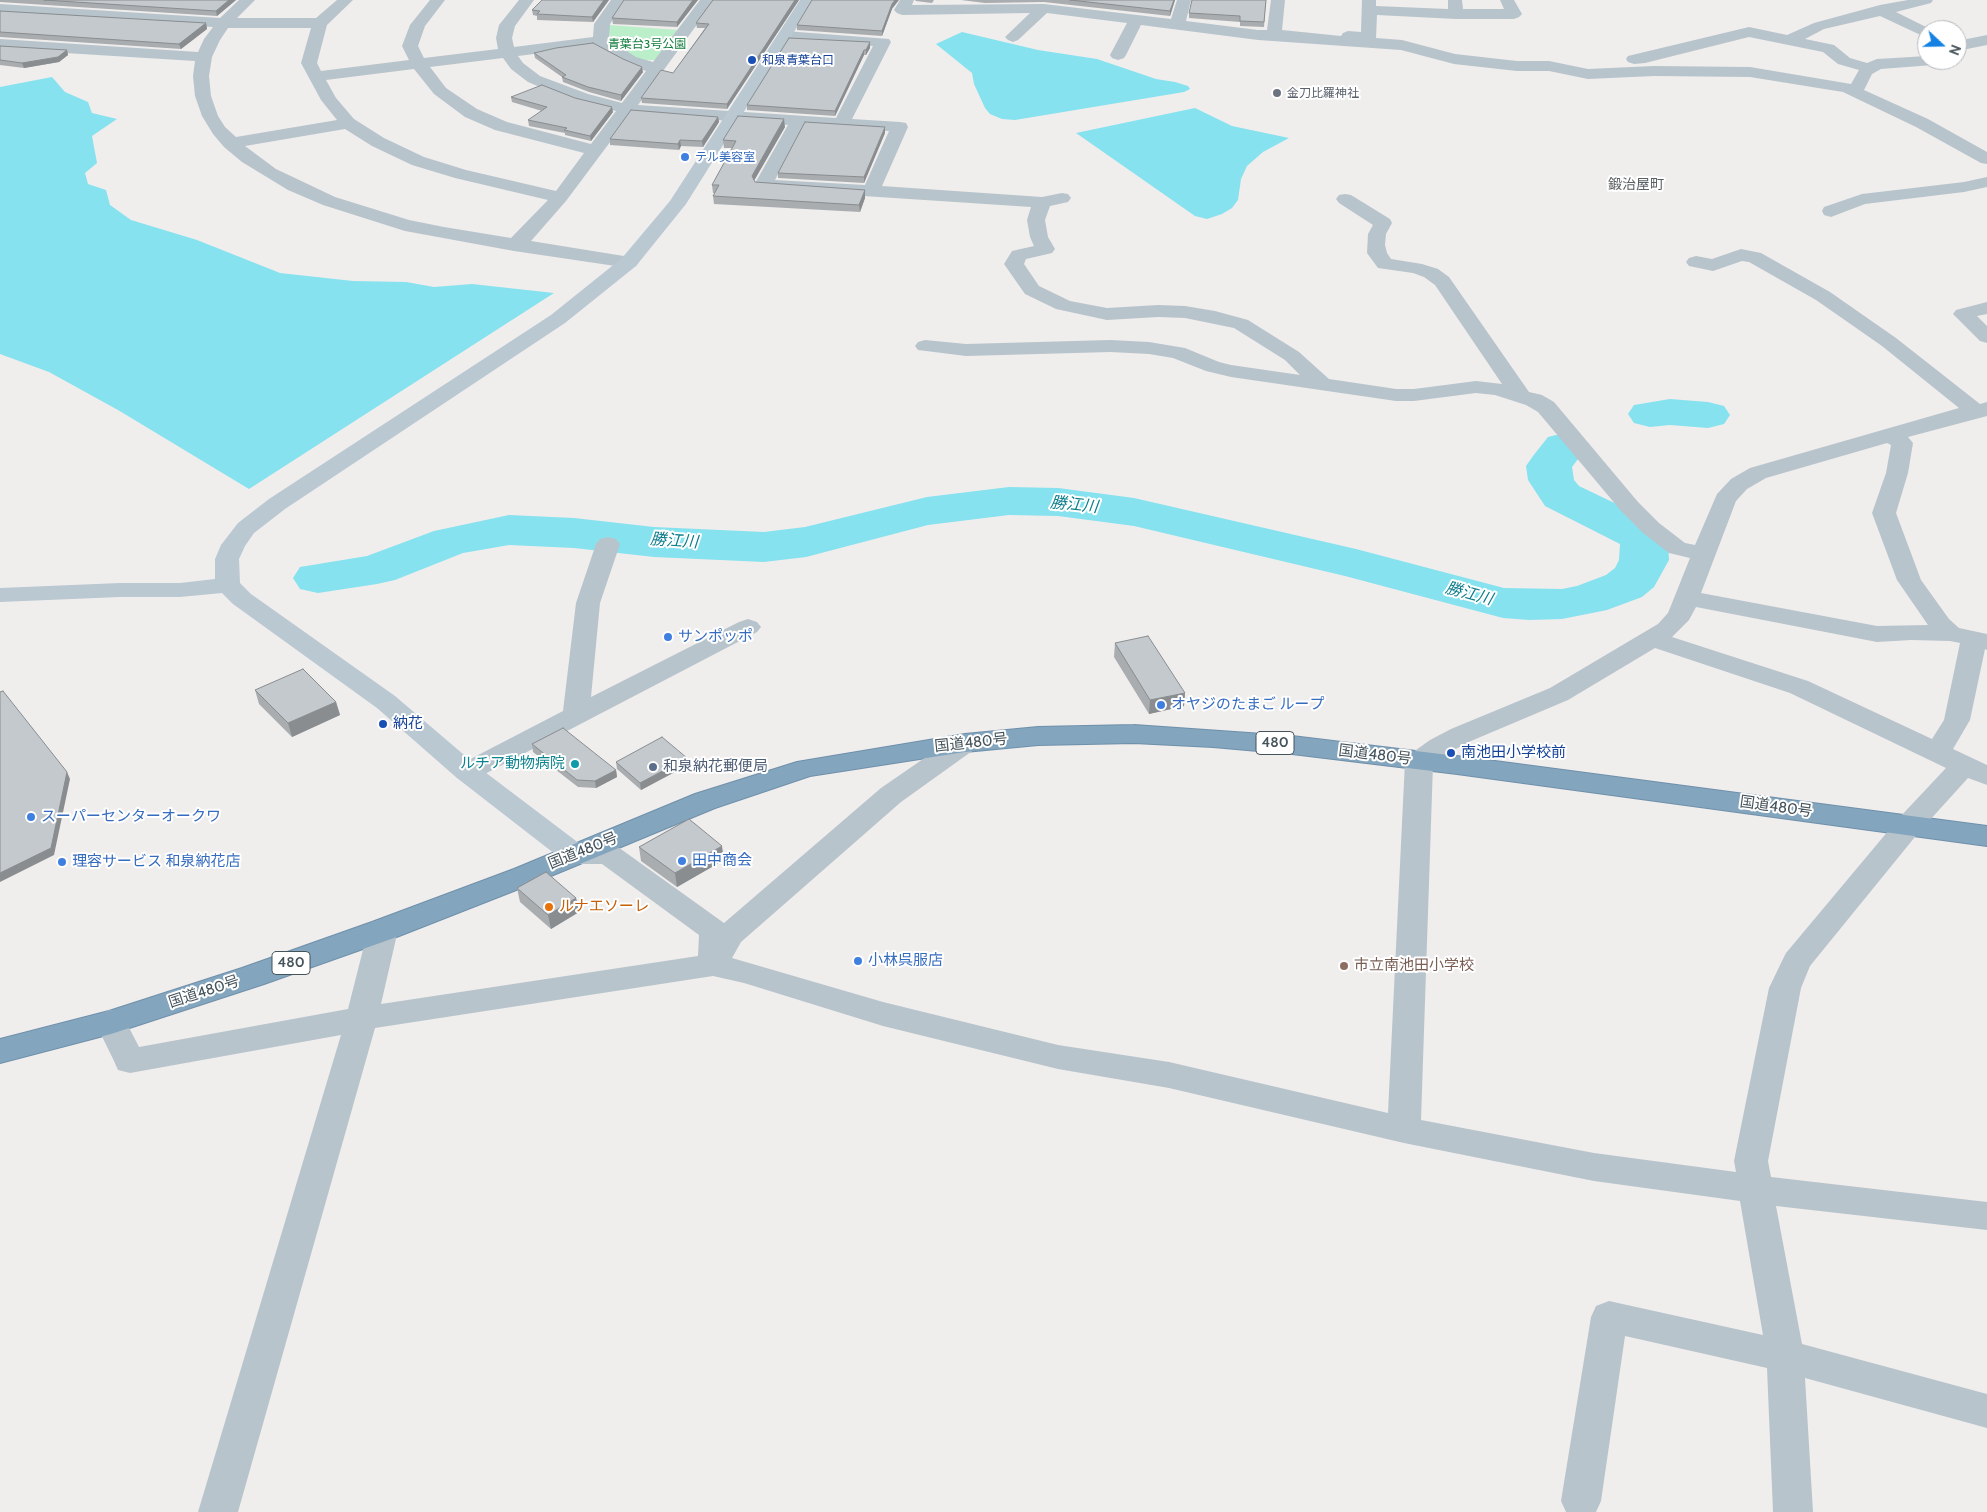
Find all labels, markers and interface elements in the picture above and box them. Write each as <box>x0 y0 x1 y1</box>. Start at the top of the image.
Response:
north arrow <box>1917 20 1967 70</box>
park label: 青葉台3号公園 <box>608 37 686 51</box>
text: N <box>1945 42 1965 58</box>
place label: 和泉青葉台口 <box>762 53 834 67</box>
marker: 和泉青葉台口 <box>746 54 758 66</box>
place label: 金刀比羅神社 <box>1287 86 1359 100</box>
marker: 金刀比羅神社 <box>1271 87 1283 99</box>
place label: テル美容室 <box>695 150 755 164</box>
marker: テル美容室 <box>679 151 691 163</box>
district label: 鍛治屋町 <box>1608 177 1664 193</box>
water label: 勝江川 <box>1049 493 1099 517</box>
water label: 勝江川 <box>649 530 699 552</box>
water label: 勝江川 <box>1443 579 1495 609</box>
place label: サンポッポ <box>678 628 753 646</box>
marker: サンポッポ <box>662 631 674 643</box>
place label: オヤジのたまご ループ <box>1171 696 1324 714</box>
marker: オヤジのたまご ループ <box>1155 699 1167 711</box>
place label: 納花 <box>393 715 423 733</box>
marker: 納花 <box>377 718 389 730</box>
street label: 国道480号 <box>934 730 1008 756</box>
road number: 480 <box>1256 731 1294 754</box>
street label: 国道480号 <box>1338 742 1412 768</box>
place label: 南池田小学校前 <box>1461 744 1566 762</box>
marker: 南池田小学校前 <box>1445 747 1457 759</box>
place label: ルチア動物病院 <box>460 755 565 773</box>
marker: ルチア動物病院 <box>569 758 581 770</box>
place label: 和泉納花郵便局 <box>663 758 768 776</box>
marker: 和泉納花郵便局 <box>647 761 659 773</box>
street label: 国道480号 <box>1738 793 1814 821</box>
place label: スーパーセンターオークワ <box>41 808 221 826</box>
marker: スーパーセンターオークワ <box>25 811 37 823</box>
street label: 国道480号 <box>546 829 620 873</box>
place label: 田中商会 <box>692 852 752 870</box>
place label: 理容サービス 和泉納花店 <box>72 853 240 871</box>
marker: 田中商会 <box>676 855 688 867</box>
marker: 理容サービス 和泉納花店 <box>56 856 68 868</box>
place label: ルナエソーレ <box>559 898 649 916</box>
marker: ルナエソーレ <box>543 901 555 913</box>
road number: 480 <box>272 951 310 974</box>
place label: 小林呉服店 <box>868 952 943 970</box>
marker: 小林呉服店 <box>852 955 864 967</box>
place label: 市立南池田小学校 <box>1354 957 1474 975</box>
marker: 市立南池田小学校 <box>1338 960 1350 972</box>
street label: 国道480号 <box>166 972 242 1012</box>

